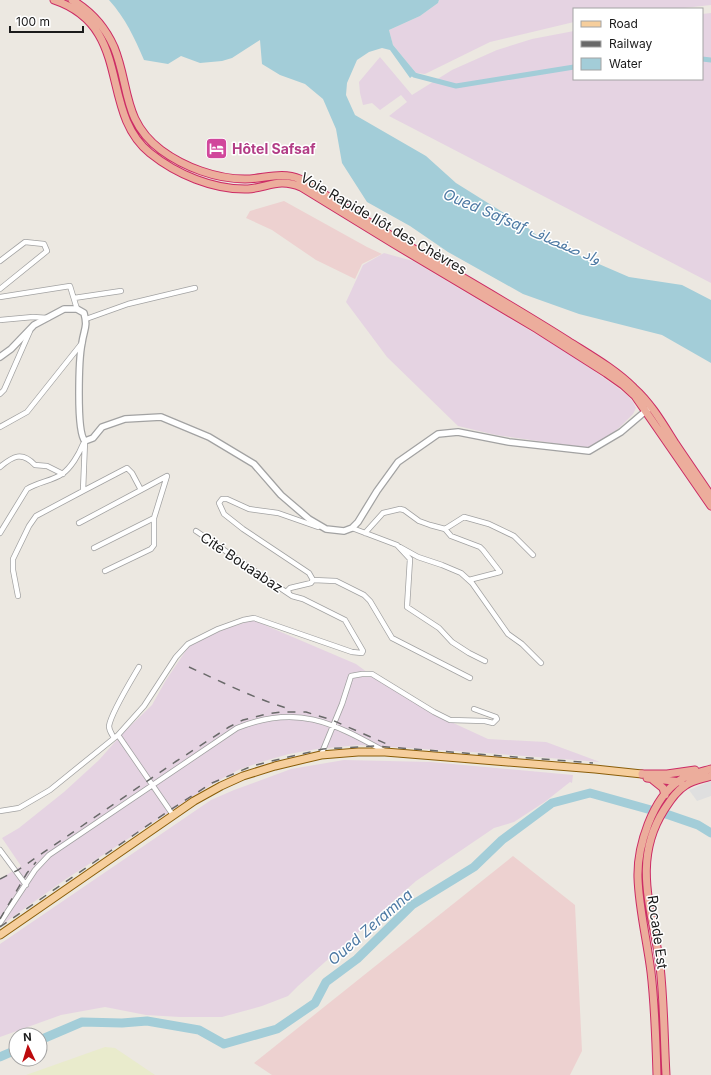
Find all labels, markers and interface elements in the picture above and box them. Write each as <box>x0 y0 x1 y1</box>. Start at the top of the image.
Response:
scale bar <box>10 8 83 34</box>
legend <box>573 8 703 80</box>
text: 100 m <box>16 14 50 29</box>
text: Road <box>609 16 638 31</box>
text: Railway <box>609 36 653 51</box>
text: Water <box>609 56 643 71</box>
hotel icon: Hôtel Safsaf <box>203 135 229 161</box>
place label: Hôtel Safsaf <box>232 140 316 157</box>
street label: Voie Rapide Ilôt des Chèvres <box>298 168 470 278</box>
water label: Oued Safsaf واد صفصاف <box>440 184 604 268</box>
street label: Cité Bouaabaz <box>197 528 287 596</box>
water label: Oued Zeramna <box>324 885 416 969</box>
street label: Rocade Est <box>644 894 672 970</box>
north arrow <box>8 1027 48 1067</box>
text: N <box>23 1030 32 1044</box>

